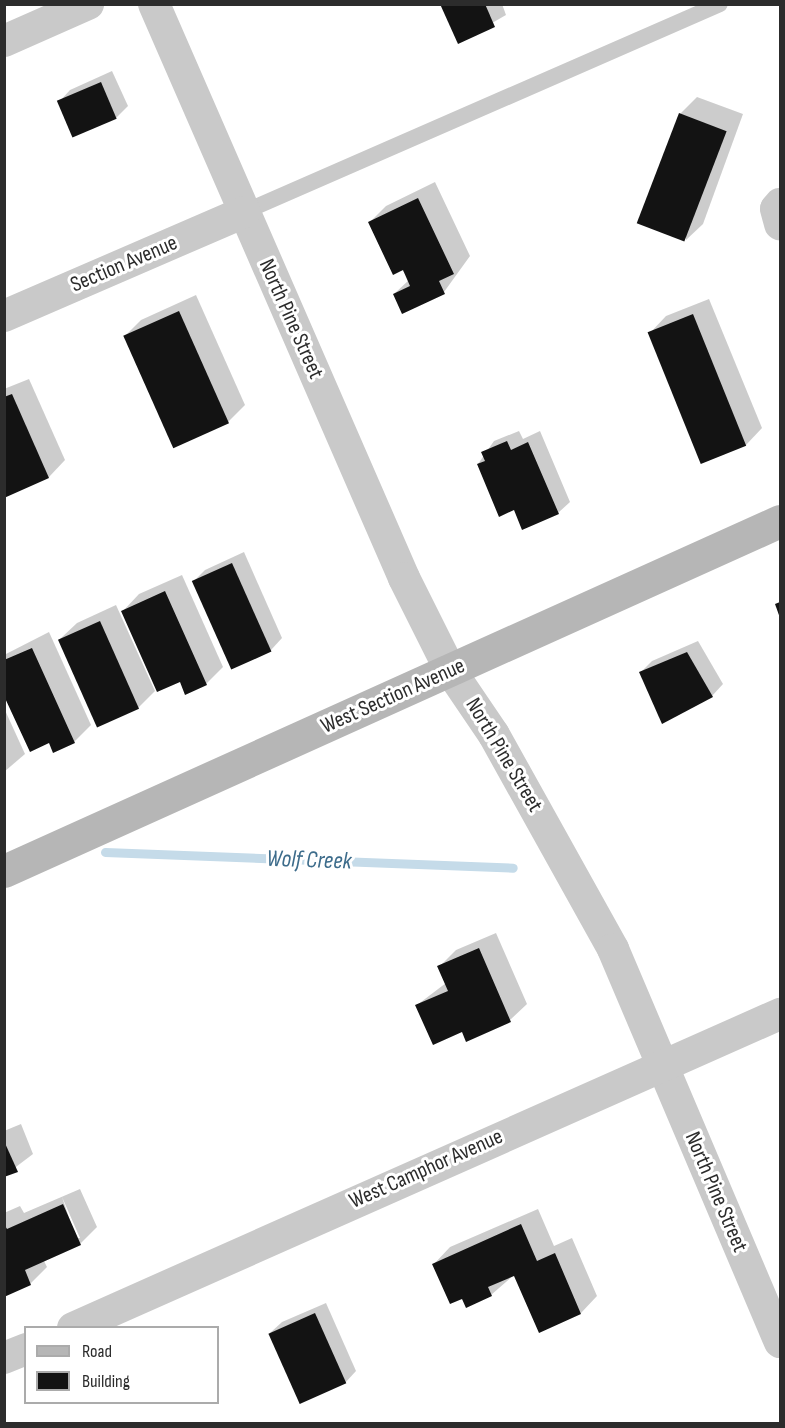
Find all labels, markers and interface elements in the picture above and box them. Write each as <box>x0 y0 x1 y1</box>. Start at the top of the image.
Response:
street label: Section Avenue <box>67 230 181 298</box>
street label: North Pine Street <box>253 255 329 383</box>
street label: West Section Avenue <box>317 653 469 739</box>
street label: North Pine Street <box>460 693 548 817</box>
water label: Wolf Creek <box>266 844 352 876</box>
street label: West Camphor Avenue <box>345 1123 507 1215</box>
street label: North Pine Street <box>679 1128 753 1256</box>
legend <box>24 1326 219 1404</box>
text: Road <box>82 1341 112 1362</box>
text: Building <box>82 1371 130 1392</box>

